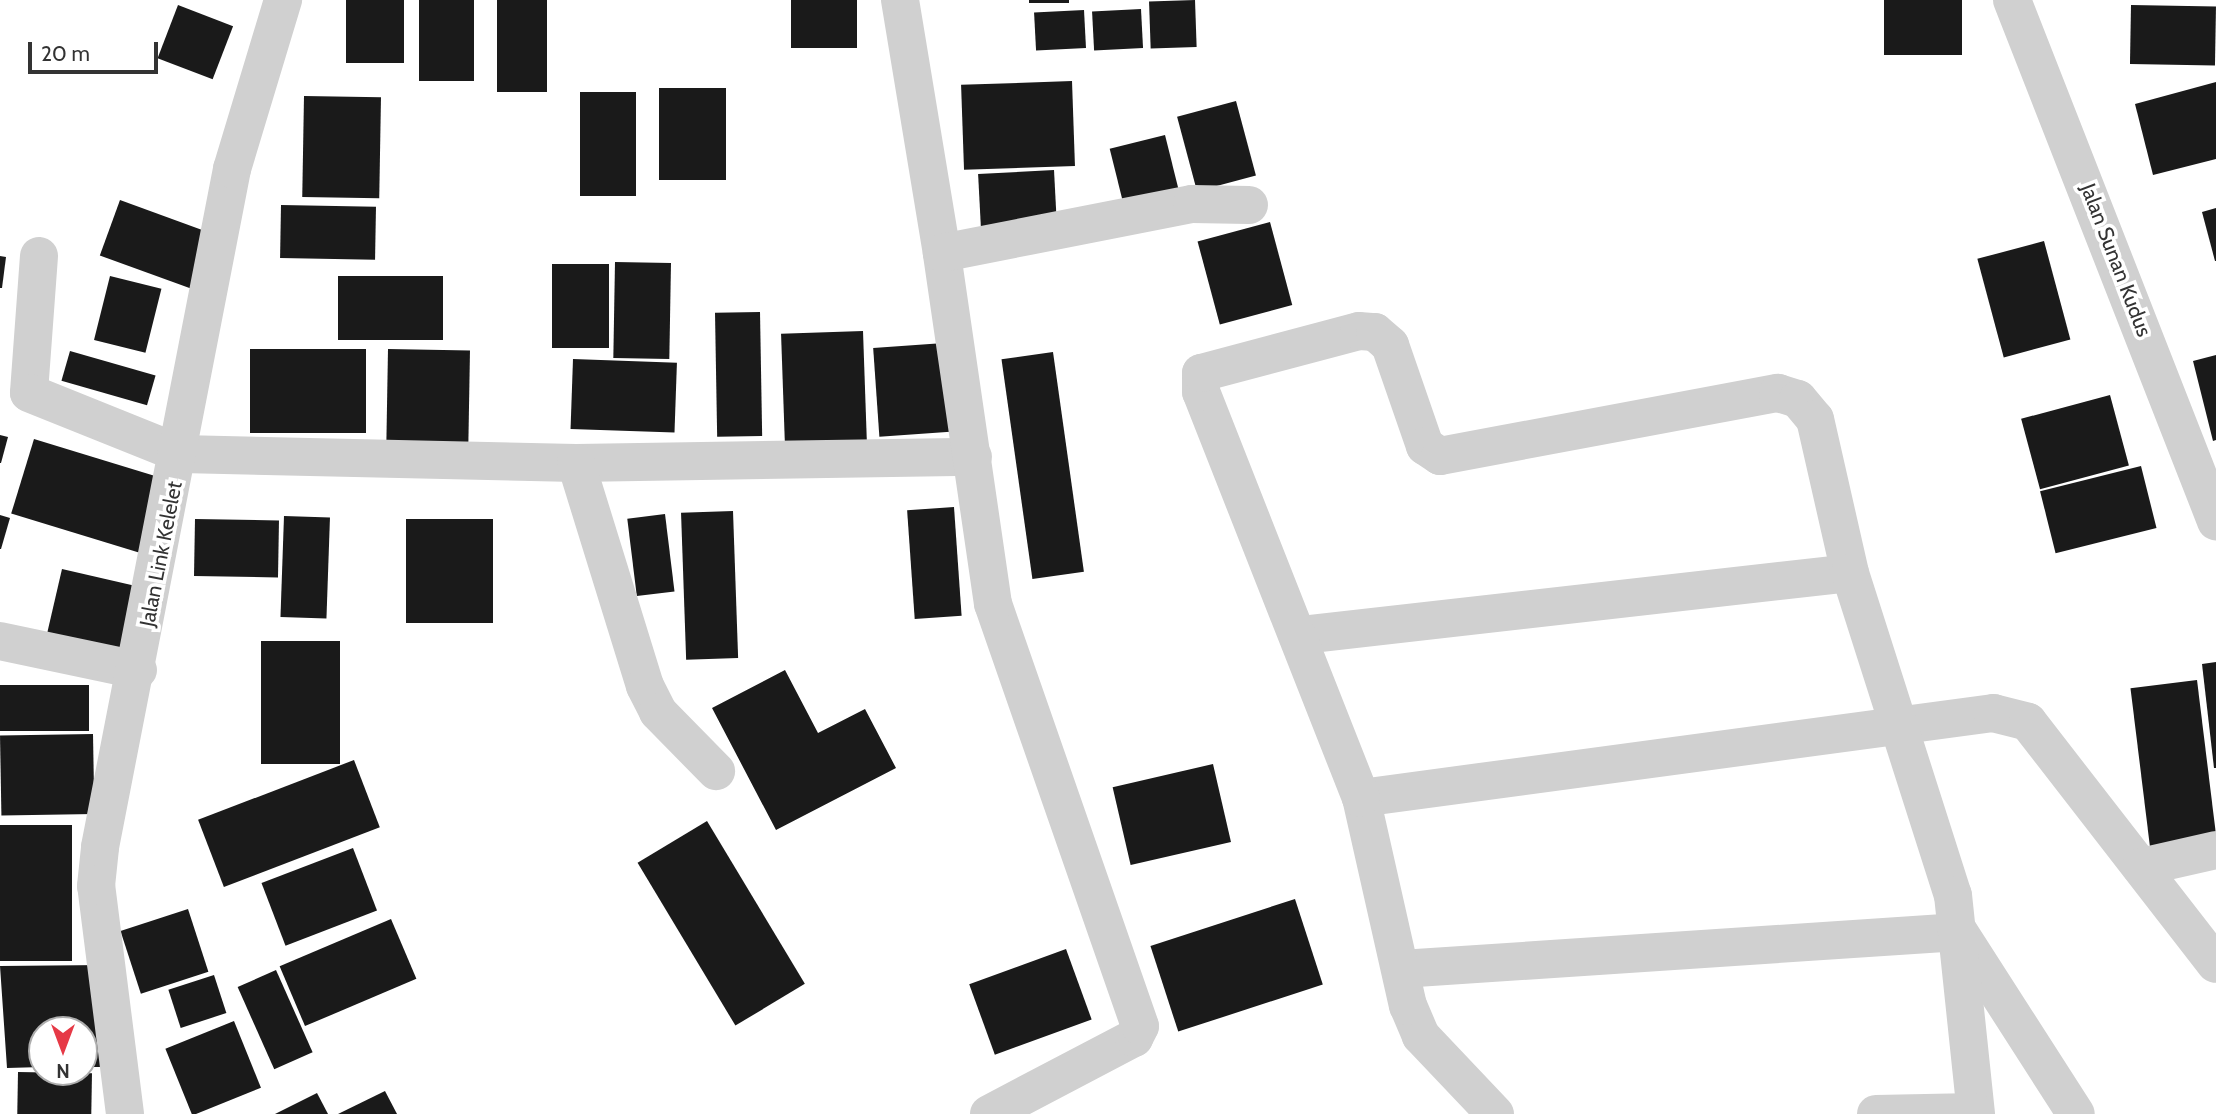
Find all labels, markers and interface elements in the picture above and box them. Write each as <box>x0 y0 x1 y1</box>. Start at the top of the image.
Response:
scale bar <box>32 28 161 72</box>
text: 20 m <box>41 41 90 66</box>
street label: Jalan Sunan Kudus <box>2075 180 2157 340</box>
street label: Jalan Link Kelelet <box>135 479 187 629</box>
north arrow <box>28 1016 98 1086</box>
text: N <box>56 1059 70 1082</box>

